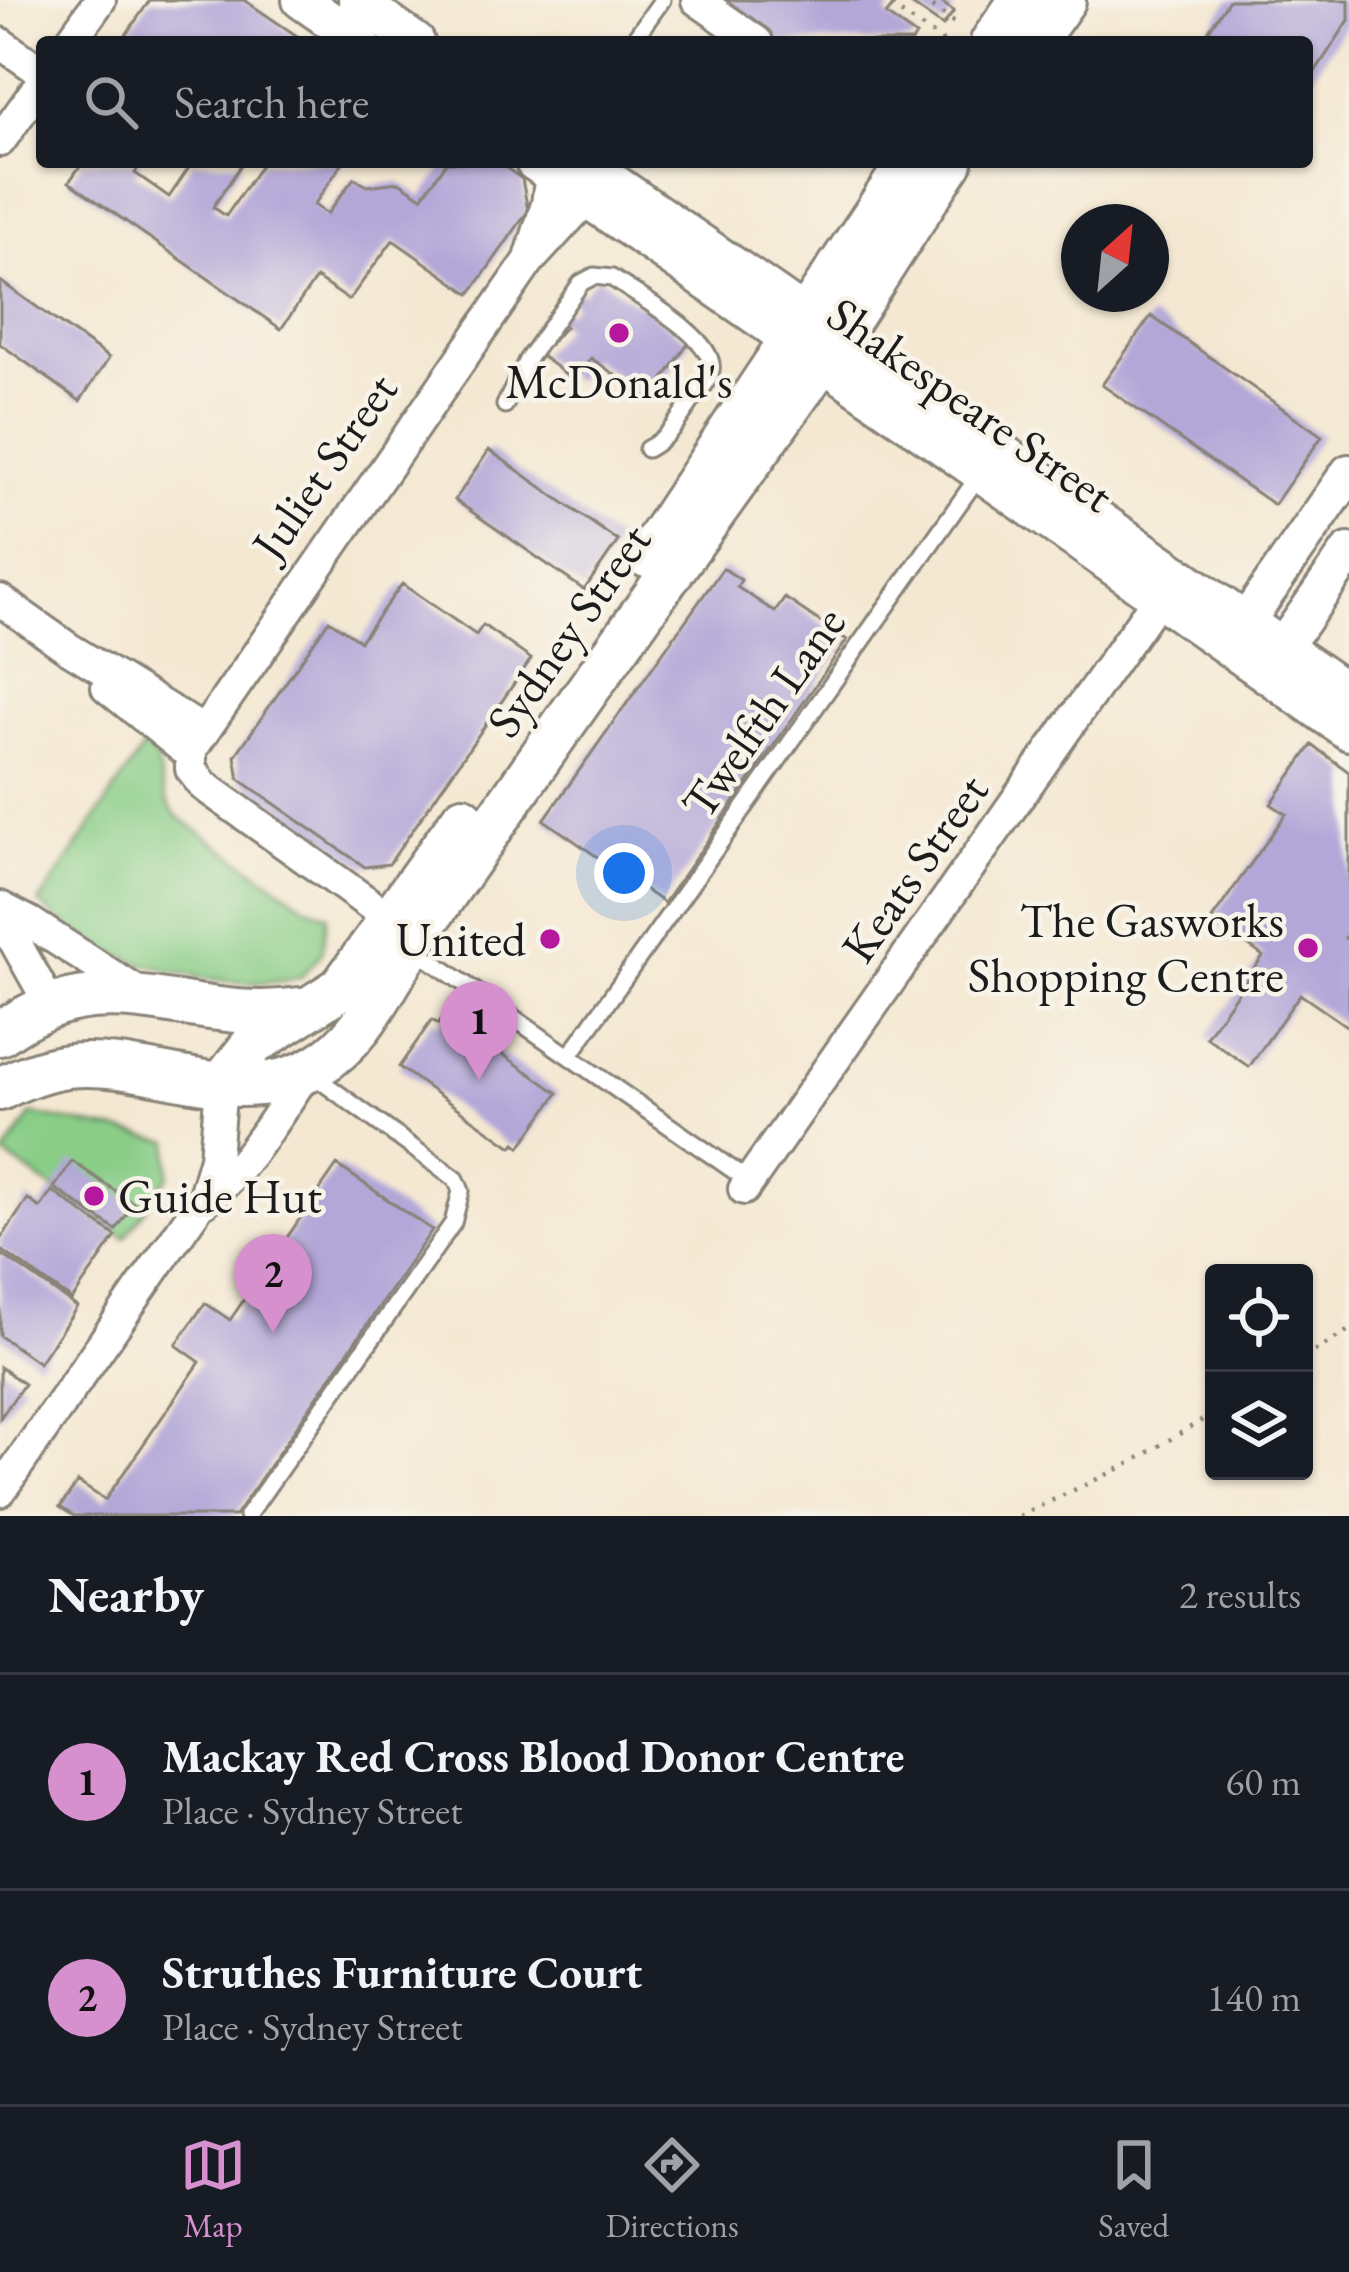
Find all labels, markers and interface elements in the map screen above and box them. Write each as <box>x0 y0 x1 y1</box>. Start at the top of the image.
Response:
search box <box>36 36 1313 168</box>
icon: search <box>78 69 144 135</box>
text: Search here <box>174 73 369 131</box>
north arrow <box>1061 204 1169 312</box>
street label: Shakespeare Street <box>816 282 1126 526</box>
marker: McDonald's <box>606 320 632 346</box>
place label: McDonald's <box>505 350 733 412</box>
street label: Juliet Street <box>235 361 411 575</box>
street label: Sydney Street <box>472 511 664 749</box>
street label: Twelfth Lane <box>667 594 859 830</box>
street label: Keats Street <box>827 762 1001 974</box>
your location <box>594 843 654 903</box>
place label: The Gasworks Shopping Centre <box>968 889 1284 1006</box>
place label: United <box>396 908 527 970</box>
marker: United <box>537 926 563 952</box>
marker: The Gasworks Shopping Centre <box>1295 935 1321 961</box>
pin: 1 <box>440 981 518 1080</box>
place label: Guide Hut <box>118 1165 322 1227</box>
marker: Guide Hut <box>81 1183 107 1209</box>
pin: 2 <box>234 1234 312 1333</box>
map controls <box>1205 1264 1313 1480</box>
button: locate <box>1205 1264 1313 1372</box>
button: layers <box>1205 1372 1313 1480</box>
text: Nearby <box>48 1561 204 1627</box>
text: 2 results <box>1179 1569 1301 1620</box>
text: Mackay Red Cross Blood Donor Centre <box>162 1727 904 1785</box>
text: 1 <box>77 1756 97 1807</box>
text: 60 m <box>1225 1756 1301 1807</box>
text: Place · Sydney Street <box>162 1785 463 1836</box>
text: Struthes Furniture Court <box>162 1943 642 2001</box>
text: 2 <box>77 1972 97 2023</box>
text: 140 m <box>1207 1972 1301 2023</box>
text: Place · Sydney Street <box>162 2001 463 2052</box>
tab: Map <box>180 2132 246 2247</box>
tab: Directions <box>606 2132 739 2247</box>
tab: Saved <box>1098 2132 1169 2247</box>

